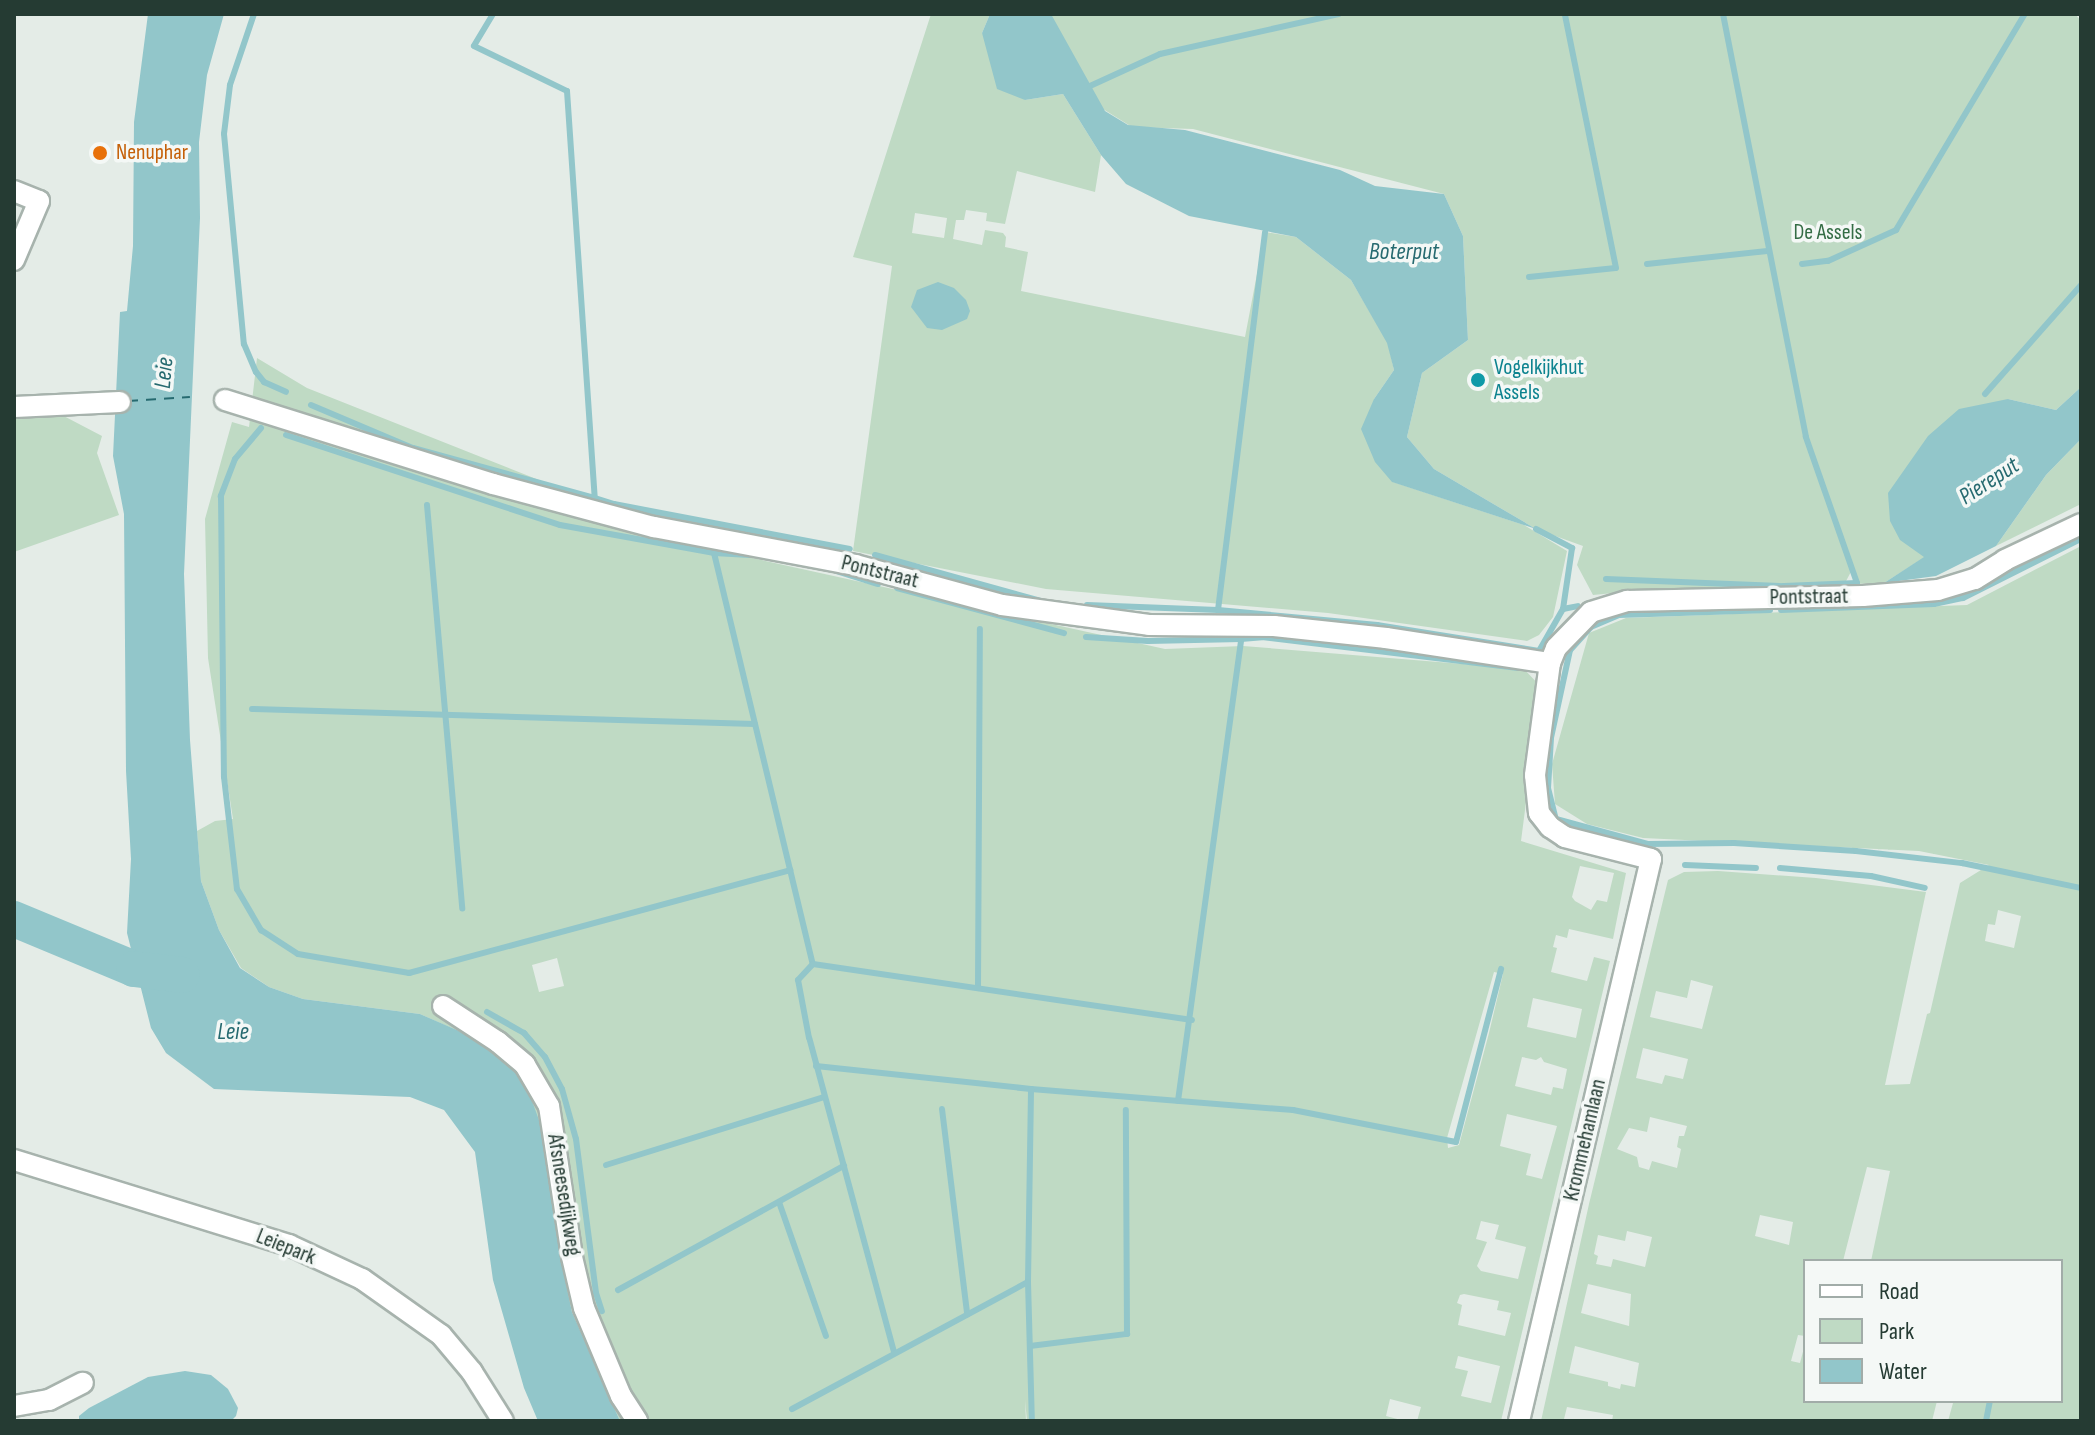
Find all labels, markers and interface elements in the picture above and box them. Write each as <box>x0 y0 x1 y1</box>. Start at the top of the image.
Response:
place label: Nenuphar <box>116 140 188 166</box>
marker: Nenuphar <box>91 144 109 162</box>
park label: De Assels <box>1793 220 1863 246</box>
water label: Boterput <box>1369 238 1439 266</box>
place label: Vogelkijkhut Assels <box>1494 354 1584 406</box>
water label: Leie <box>148 356 180 390</box>
marker: Vogelkijkhut Assels <box>1469 371 1487 389</box>
water label: Piereput <box>1953 451 2025 511</box>
street label: Pontstraat <box>839 550 921 594</box>
street label: Pontstraat <box>1769 583 1849 611</box>
water label: Leie <box>217 1018 249 1046</box>
street label: Krommehamlaan <box>1558 1076 1612 1204</box>
street label: Afsneesedijkweg <box>541 1132 587 1258</box>
street label: Leiepark <box>252 1223 320 1271</box>
legend <box>1803 1259 2063 1403</box>
text: Road <box>1879 1277 1919 1306</box>
text: Park <box>1879 1317 1914 1346</box>
text: Water <box>1879 1357 1927 1386</box>

